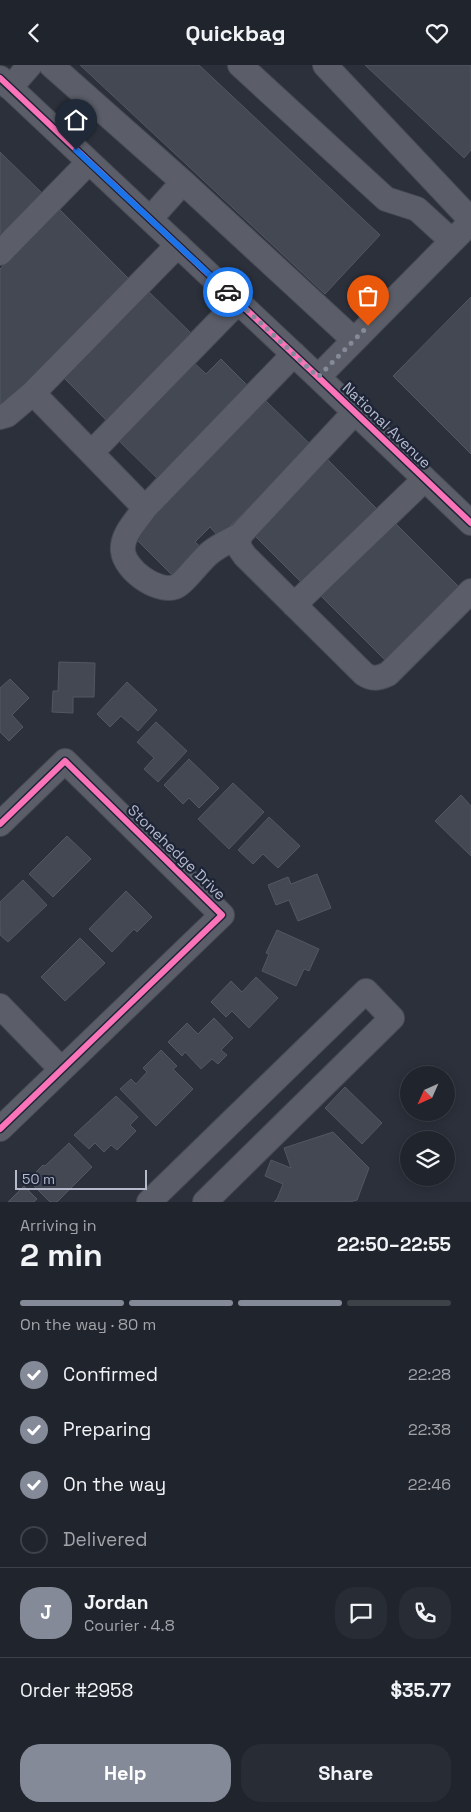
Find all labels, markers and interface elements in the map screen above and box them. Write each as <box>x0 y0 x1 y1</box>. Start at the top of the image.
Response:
icon: back <box>20 19 48 47</box>
text: Quickbag <box>185 19 286 47</box>
icon: heart <box>423 19 451 47</box>
pin <box>55 99 97 150</box>
icon: home <box>62 106 90 134</box>
courier <box>203 267 253 317</box>
pin <box>347 275 389 326</box>
icon: car <box>214 278 242 306</box>
icon: bag <box>354 282 382 310</box>
street label: National Avenue <box>339 378 435 472</box>
street label: Stonehedge Drive <box>124 800 230 904</box>
north arrow <box>400 1066 455 1121</box>
map controls <box>400 1066 455 1186</box>
button: layers <box>400 1131 455 1186</box>
scale bar <box>15 1167 148 1190</box>
text: 50 m <box>22 1170 55 1188</box>
text: Arriving in <box>20 1215 97 1236</box>
text: 22:50–22:55 <box>337 1232 451 1257</box>
text: 2 min <box>20 1235 103 1275</box>
text: On the way · 80 m <box>20 1314 156 1335</box>
icon: check <box>20 1361 48 1389</box>
text: Confirmed <box>63 1362 158 1387</box>
text: 22:28 <box>408 1364 451 1385</box>
icon: check <box>20 1416 48 1444</box>
text: Preparing <box>63 1417 151 1442</box>
text: 22:38 <box>408 1419 451 1440</box>
icon: check <box>20 1471 48 1499</box>
text: On the way <box>63 1472 166 1497</box>
text: 22:46 <box>408 1474 451 1495</box>
text: Delivered <box>63 1527 148 1552</box>
button: chat <box>335 1587 387 1639</box>
button: phone <box>399 1587 451 1639</box>
text: Jordan <box>84 1590 149 1615</box>
text: J <box>40 1600 52 1625</box>
text: Courier · 4.8 <box>84 1615 175 1636</box>
text: Order #2958 <box>20 1678 133 1703</box>
text: $35.77 <box>390 1678 451 1703</box>
button: Help <box>20 1744 231 1802</box>
button: Share <box>241 1744 451 1802</box>

